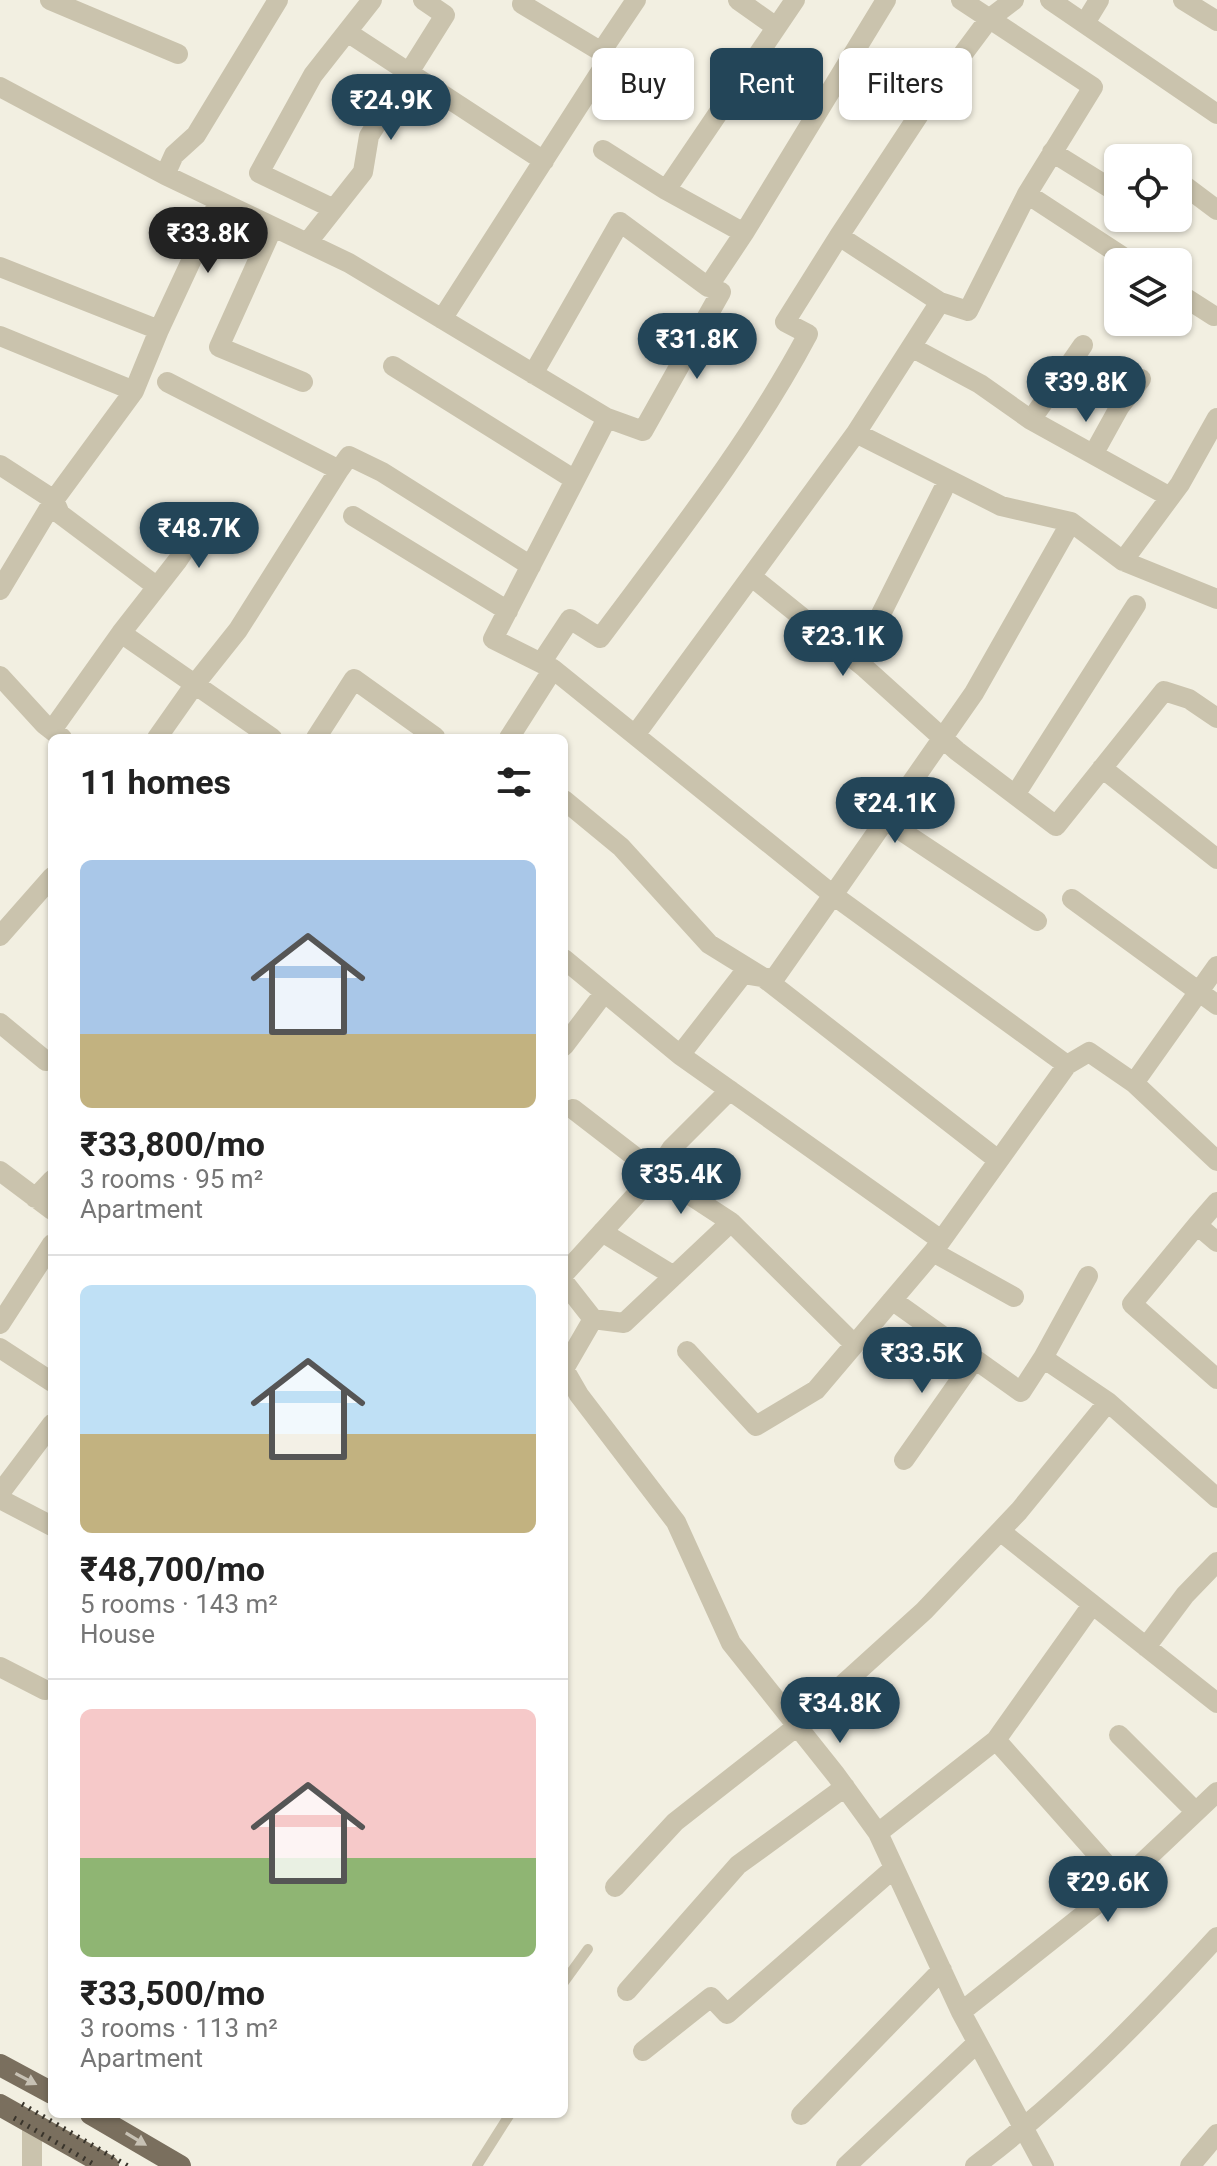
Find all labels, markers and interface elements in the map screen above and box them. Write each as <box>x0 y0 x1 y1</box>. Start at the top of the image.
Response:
chip: Buy <box>592 48 694 120</box>
chip: Rent <box>710 48 823 120</box>
chip: Filters <box>839 48 972 120</box>
pin: ₹24.9K <box>326 74 456 142</box>
text: ₹24.9K <box>350 85 432 115</box>
map controls <box>1104 144 1192 336</box>
button: locate <box>1104 144 1192 232</box>
pin: ₹33.8K <box>143 207 273 275</box>
text: ₹33.8K <box>167 218 249 248</box>
button: layers <box>1104 248 1192 336</box>
pin: ₹31.8K <box>632 313 762 381</box>
text: ₹31.8K <box>656 324 738 354</box>
pin: ₹39.8K <box>1021 356 1151 424</box>
text: ₹39.8K <box>1045 367 1127 397</box>
pin: ₹48.7K <box>134 502 264 570</box>
text: ₹48.7K <box>158 513 240 543</box>
pin: ₹23.1K <box>778 610 908 678</box>
text: ₹23.1K <box>802 621 884 651</box>
icon: filters <box>492 760 536 804</box>
text: 11 homes <box>80 762 231 802</box>
pin: ₹24.1K <box>830 777 960 845</box>
text: ₹24.1K <box>854 788 936 818</box>
icon: home <box>236 912 380 1056</box>
text: ₹33,800/mo <box>80 1124 265 1164</box>
pin: ₹35.4K <box>616 1148 746 1216</box>
text: ₹35.4K <box>640 1159 722 1189</box>
text: 3 rooms · 95 m² <box>80 1164 263 1194</box>
text: Apartment <box>80 1194 203 1224</box>
pin: ₹33.5K <box>857 1327 987 1395</box>
icon: home <box>236 1337 380 1481</box>
text: ₹33.5K <box>881 1338 963 1368</box>
text: ₹48,700/mo <box>80 1549 265 1589</box>
text: 5 rooms · 143 m² <box>80 1589 278 1619</box>
text: House <box>80 1619 155 1649</box>
pin: ₹34.8K <box>775 1677 905 1745</box>
text: ₹34.8K <box>799 1688 881 1718</box>
icon: home <box>236 1761 380 1905</box>
pin: ₹29.6K <box>1043 1856 1173 1924</box>
text: ₹29.6K <box>1067 1867 1149 1897</box>
text: ₹33,500/mo <box>80 1973 265 2013</box>
text: 3 rooms · 113 m² <box>80 2013 278 2043</box>
text: Apartment <box>80 2043 203 2073</box>
one-way arrow <box>15 2072 37 2086</box>
one-way arrow <box>125 2132 147 2146</box>

